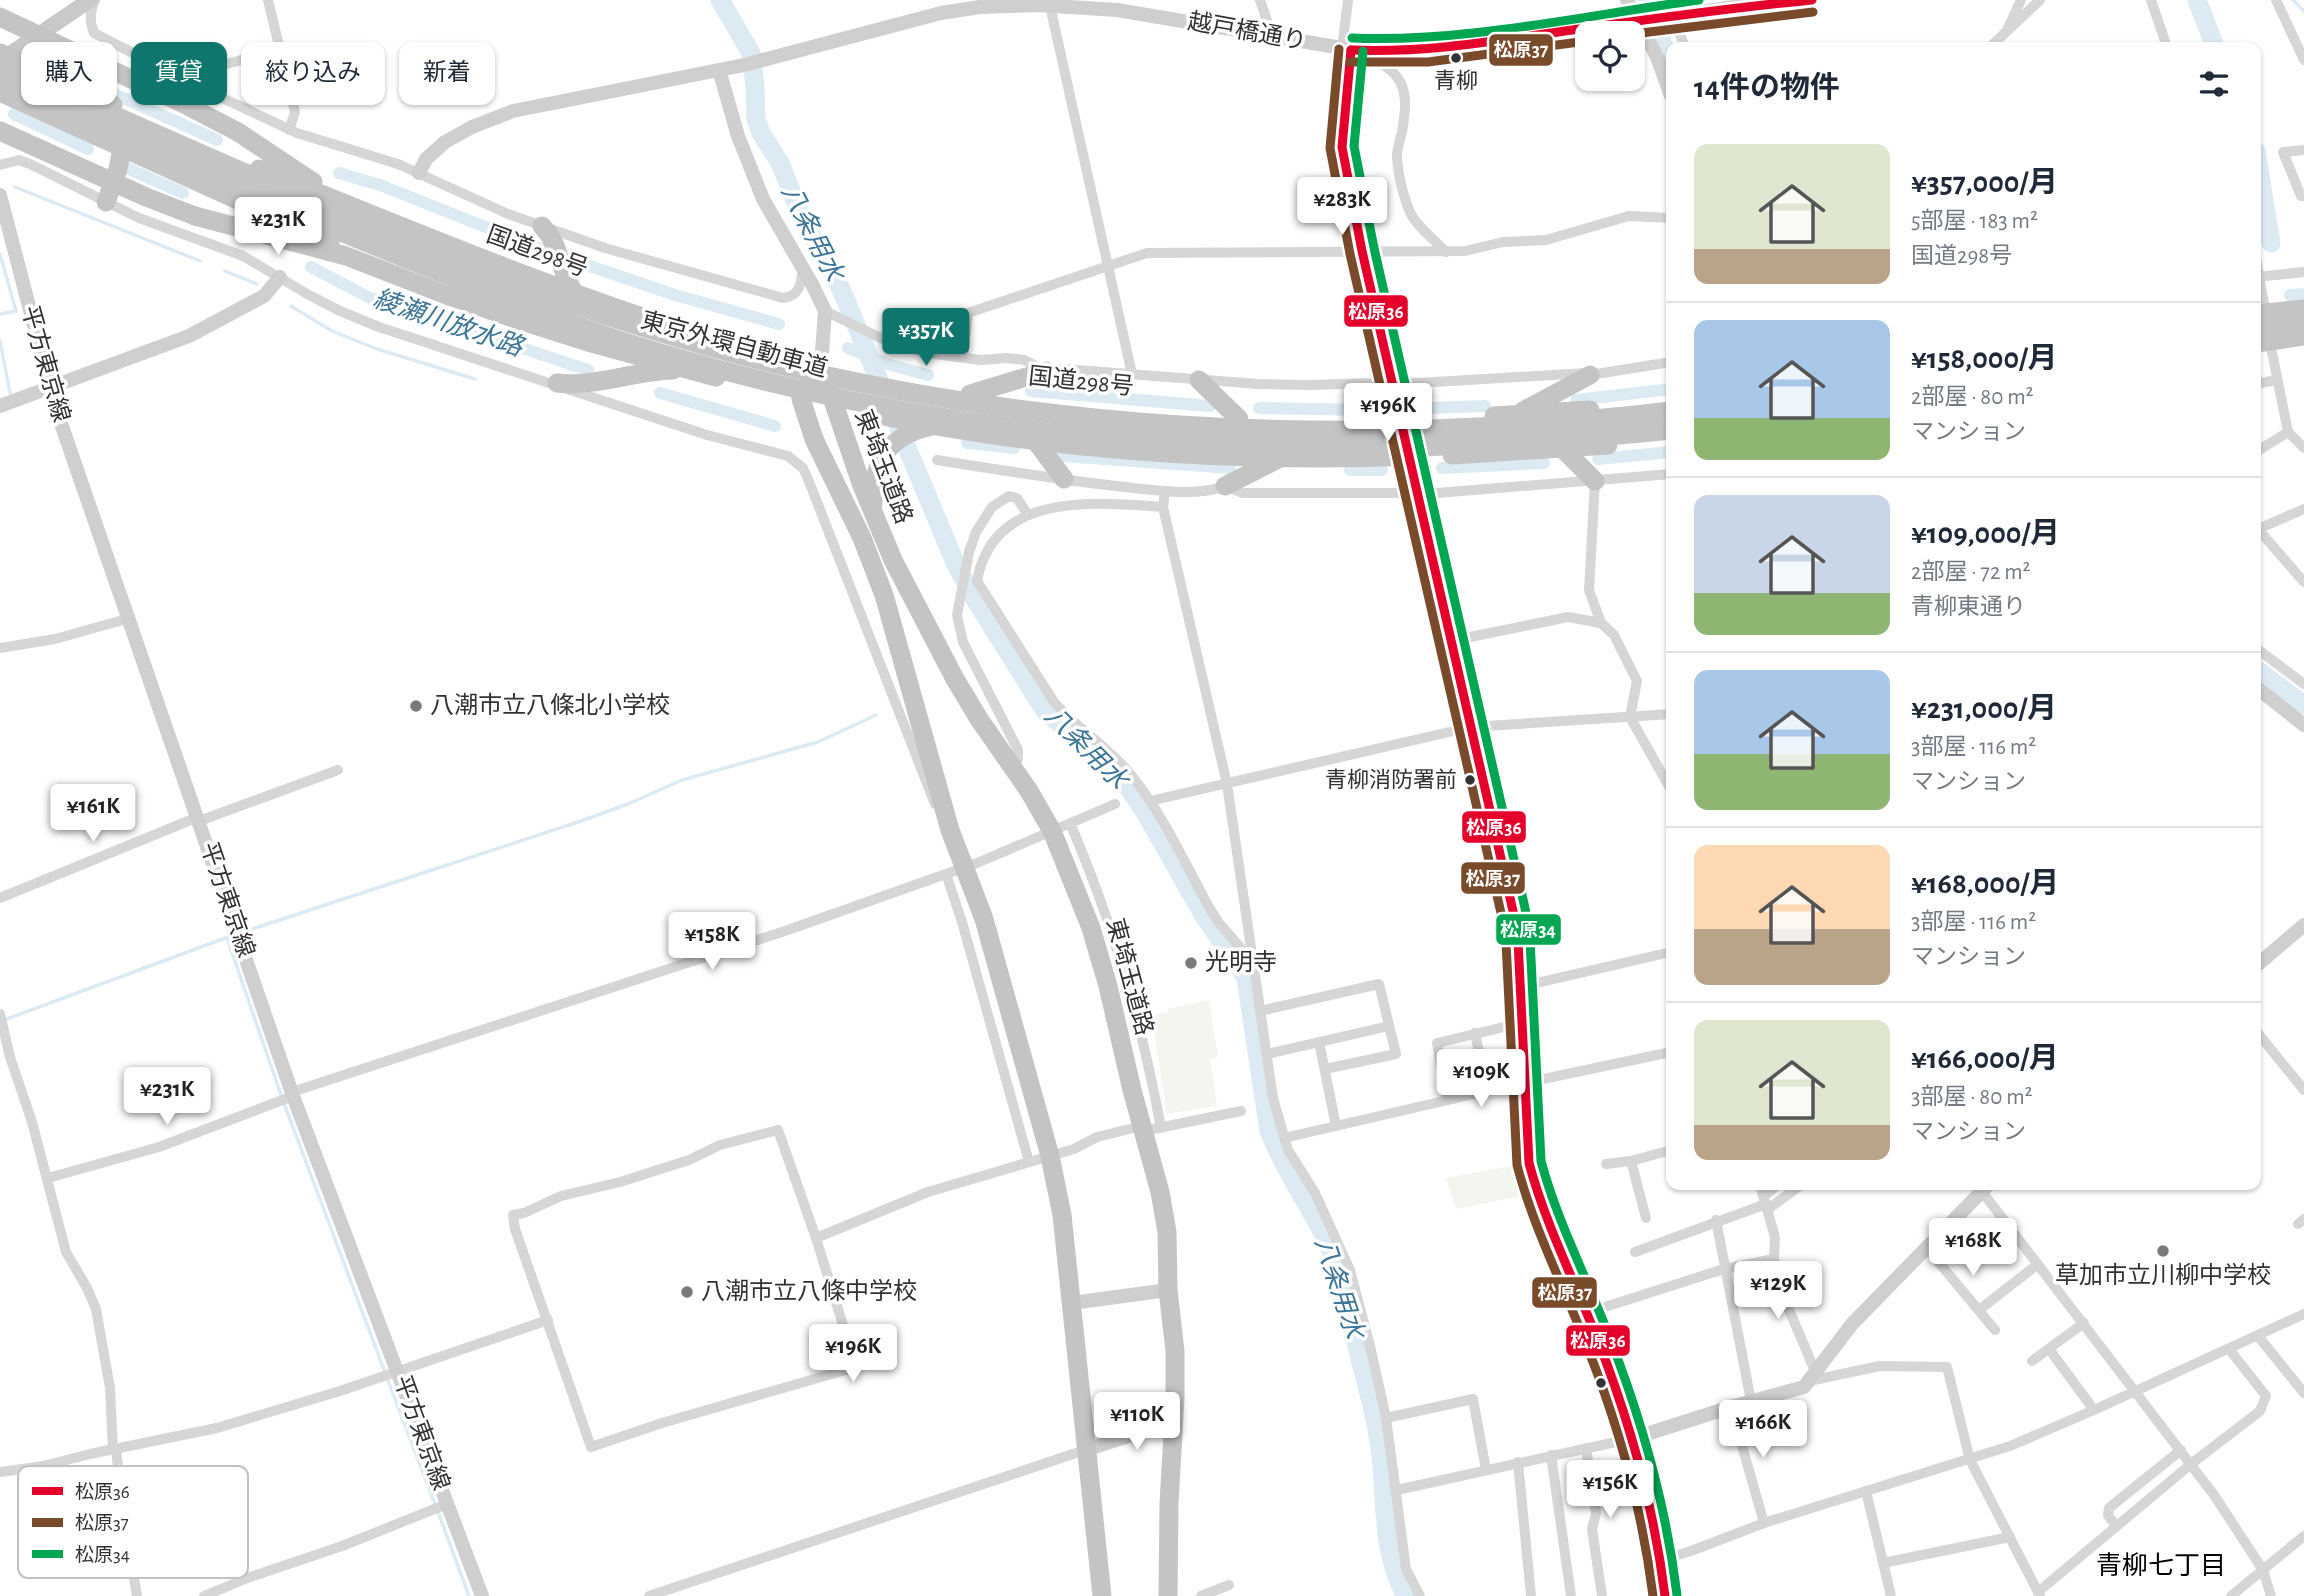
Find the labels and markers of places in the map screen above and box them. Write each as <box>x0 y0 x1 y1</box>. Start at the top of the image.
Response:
marker: 青柳 <box>1449 51 1463 65</box>
place label: 青柳 <box>1434 69 1478 92</box>
pin: ¥283K <box>1293 177 1391 237</box>
pin: ¥231K <box>229 198 327 257</box>
pin: ¥357K <box>877 308 975 368</box>
pin: ¥196K <box>1339 384 1437 443</box>
place label: 八潮市立八條北小学校 <box>430 692 670 718</box>
marker: 八潮市立八條北小学校 <box>408 698 424 714</box>
place label: 青柳消防署前 <box>1325 768 1457 791</box>
marker: 青柳消防署前 <box>1463 773 1477 787</box>
pin: ¥161K <box>44 784 142 844</box>
pin: ¥158K <box>663 912 761 972</box>
place label: 光明寺 <box>1205 949 1277 975</box>
marker: 光明寺 <box>1183 955 1199 971</box>
pin: ¥109K <box>1432 1050 1530 1109</box>
pin: ¥231K <box>118 1068 216 1127</box>
pin: ¥168K <box>1924 1218 2022 1278</box>
marker: 草加市立川柳中学校 <box>2155 1243 2171 1259</box>
pin: ¥129K <box>1729 1262 1827 1321</box>
place label: 草加市立川柳中学校 <box>2055 1262 2271 1288</box>
place label: 八潮市立八條中学校 <box>701 1278 917 1304</box>
marker: 八潮市立八條中学校 <box>679 1284 695 1300</box>
pin: ¥196K <box>804 1324 902 1384</box>
unlabelled marker <box>1594 1376 1608 1390</box>
pin: ¥110K <box>1088 1392 1186 1452</box>
pin: ¥166K <box>1714 1400 1812 1460</box>
pin: ¥156K <box>1561 1460 1659 1520</box>

